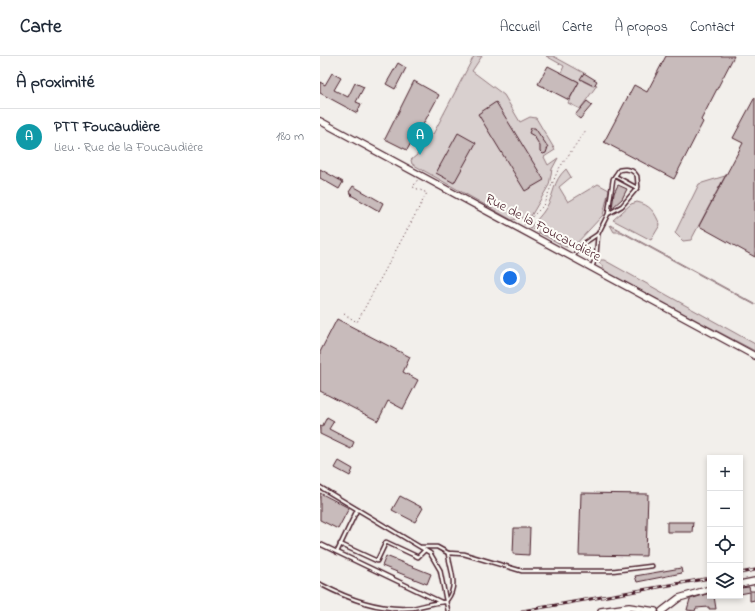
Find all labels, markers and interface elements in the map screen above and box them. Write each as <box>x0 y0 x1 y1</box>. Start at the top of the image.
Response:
text: Carte <box>20 14 61 41</box>
text: Accueil <box>500 17 540 38</box>
text: Carte <box>562 17 593 38</box>
text: À propos <box>615 17 668 38</box>
text: Contact <box>690 17 735 38</box>
text: À proximité <box>16 70 94 95</box>
text: PTT Foucaudière <box>54 116 160 138</box>
pin: A <box>407 122 433 155</box>
text: A <box>25 127 33 146</box>
text: 180 m <box>276 127 304 146</box>
text: Lieu · Rue de la Foucaudière <box>54 138 203 157</box>
street label: Rue de la Foucaudière <box>481 189 605 268</box>
your location <box>500 268 520 288</box>
map controls <box>707 455 743 599</box>
button: + <box>707 455 743 491</box>
button: − <box>707 491 743 527</box>
button: locate <box>707 527 743 563</box>
button: layers <box>707 563 743 599</box>

